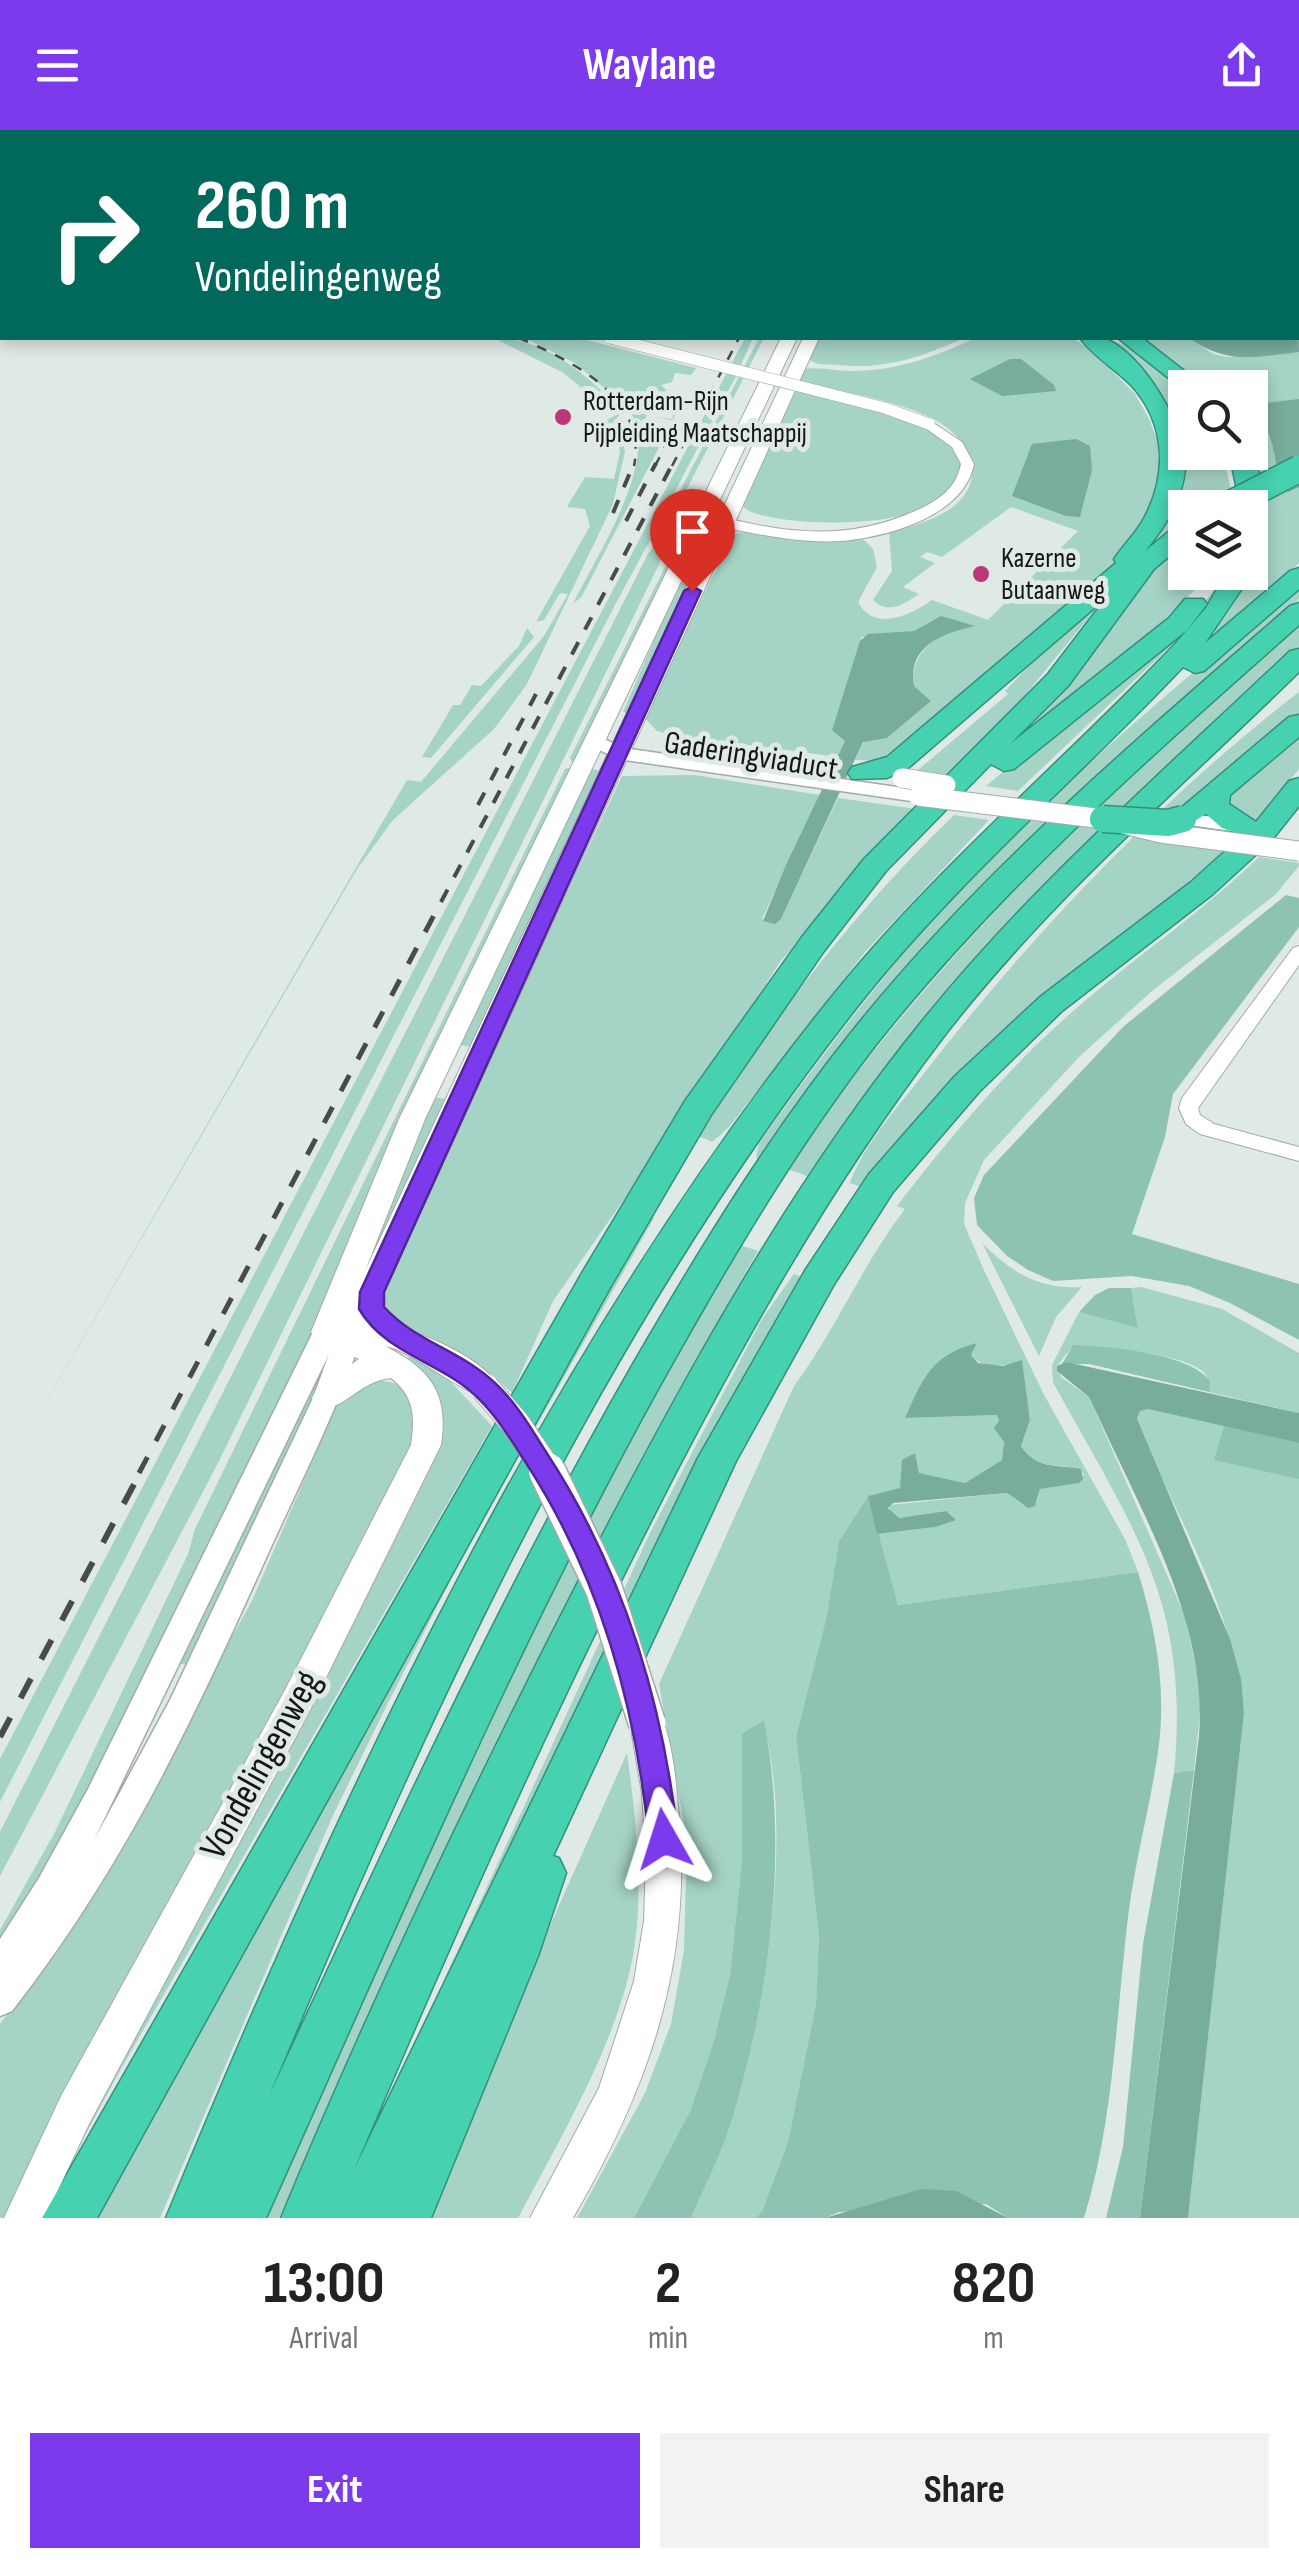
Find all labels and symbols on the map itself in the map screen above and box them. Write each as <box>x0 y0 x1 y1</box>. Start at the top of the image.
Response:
place label: Rotterdam-Rijn Pijpleiding Maatschappij <box>583 385 807 450</box>
marker: Rotterdam-Rijn Pijpleiding Maatschappij <box>552 406 574 428</box>
pin <box>650 489 735 592</box>
place label: Kazerne Butaanweg <box>1001 542 1105 607</box>
marker: Kazerne Butaanweg <box>970 563 992 585</box>
street label: Gaderingviaduct <box>661 723 841 789</box>
street label: Vondelingenweg <box>191 1663 331 1867</box>
position arrow <box>612 1787 716 1891</box>

